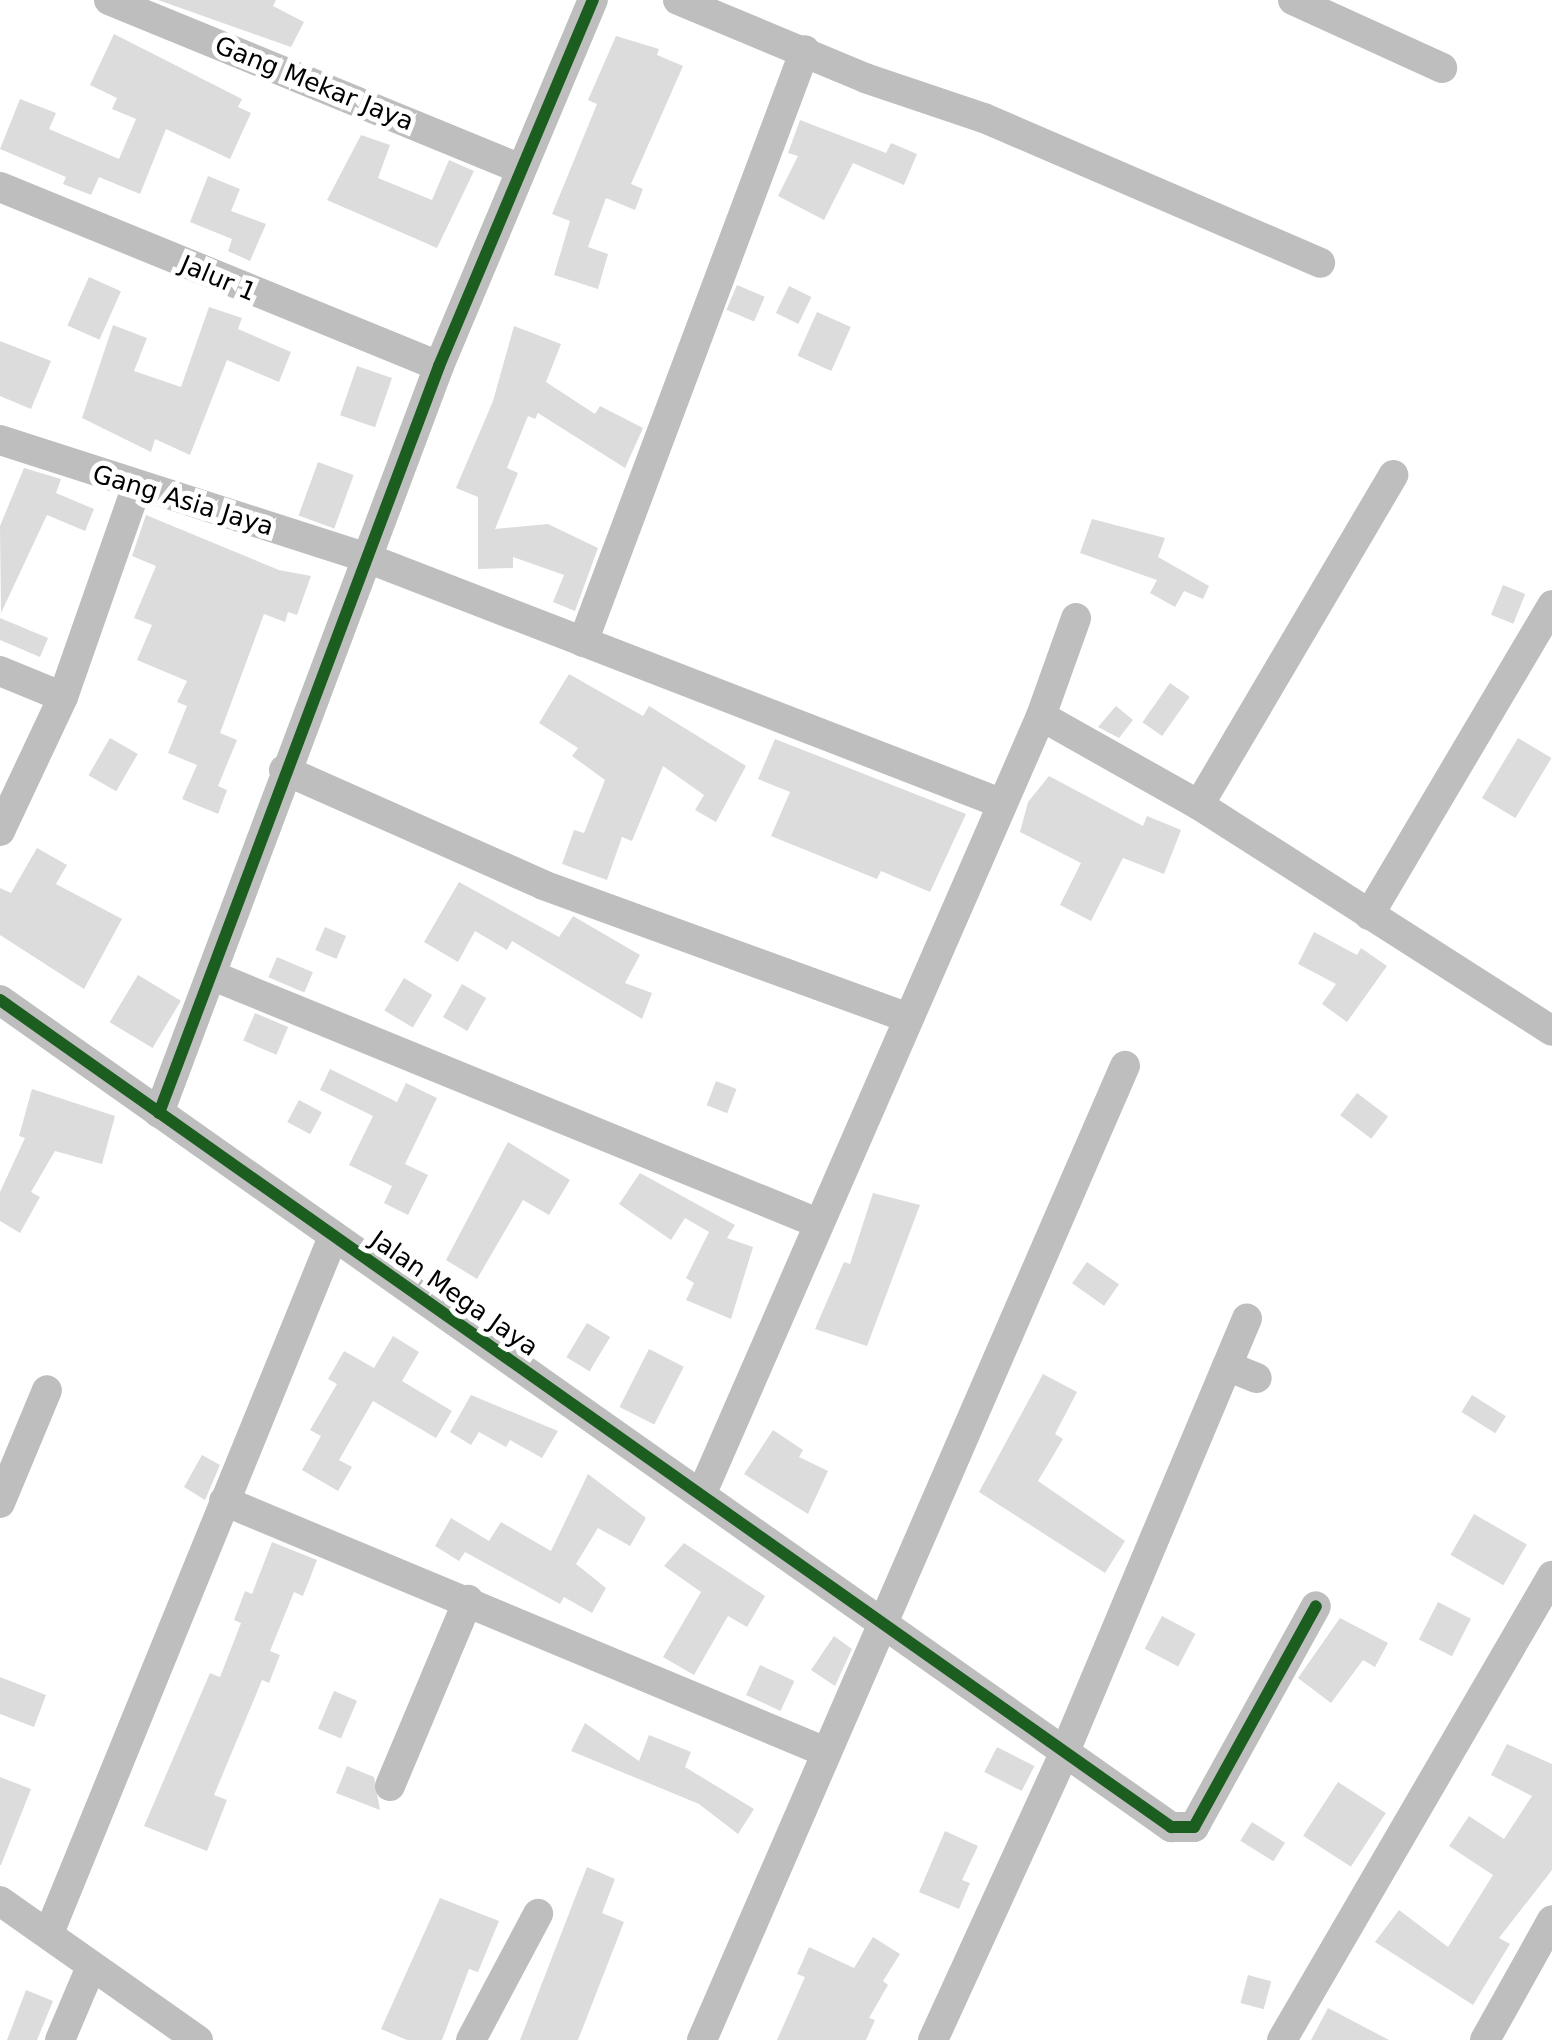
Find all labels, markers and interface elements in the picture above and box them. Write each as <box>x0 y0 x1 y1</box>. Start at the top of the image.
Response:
street label: Gang Mekar Jaya <box>210 30 418 138</box>
street label: Jalur 1 <box>175 250 261 308</box>
street label: Gang Asia Jaya <box>89 459 277 543</box>
street label: Jalan Mega Jaya <box>364 1225 544 1363</box>

